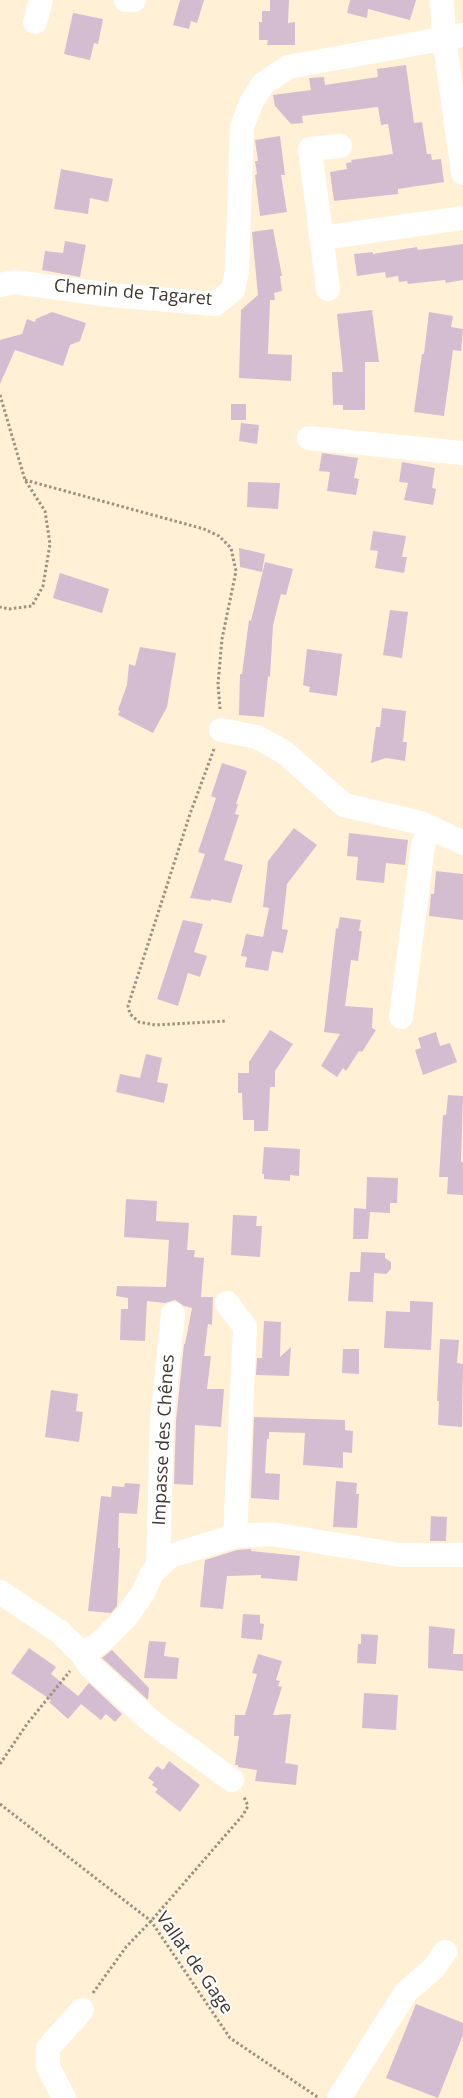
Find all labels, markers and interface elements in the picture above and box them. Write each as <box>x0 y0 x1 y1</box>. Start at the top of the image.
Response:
street label: Chemin de Tagaret <box>53 275 213 311</box>
street label: Impasse des Chênes <box>149 1354 179 1526</box>
street label: Vallat de Gage <box>151 1908 237 2018</box>

